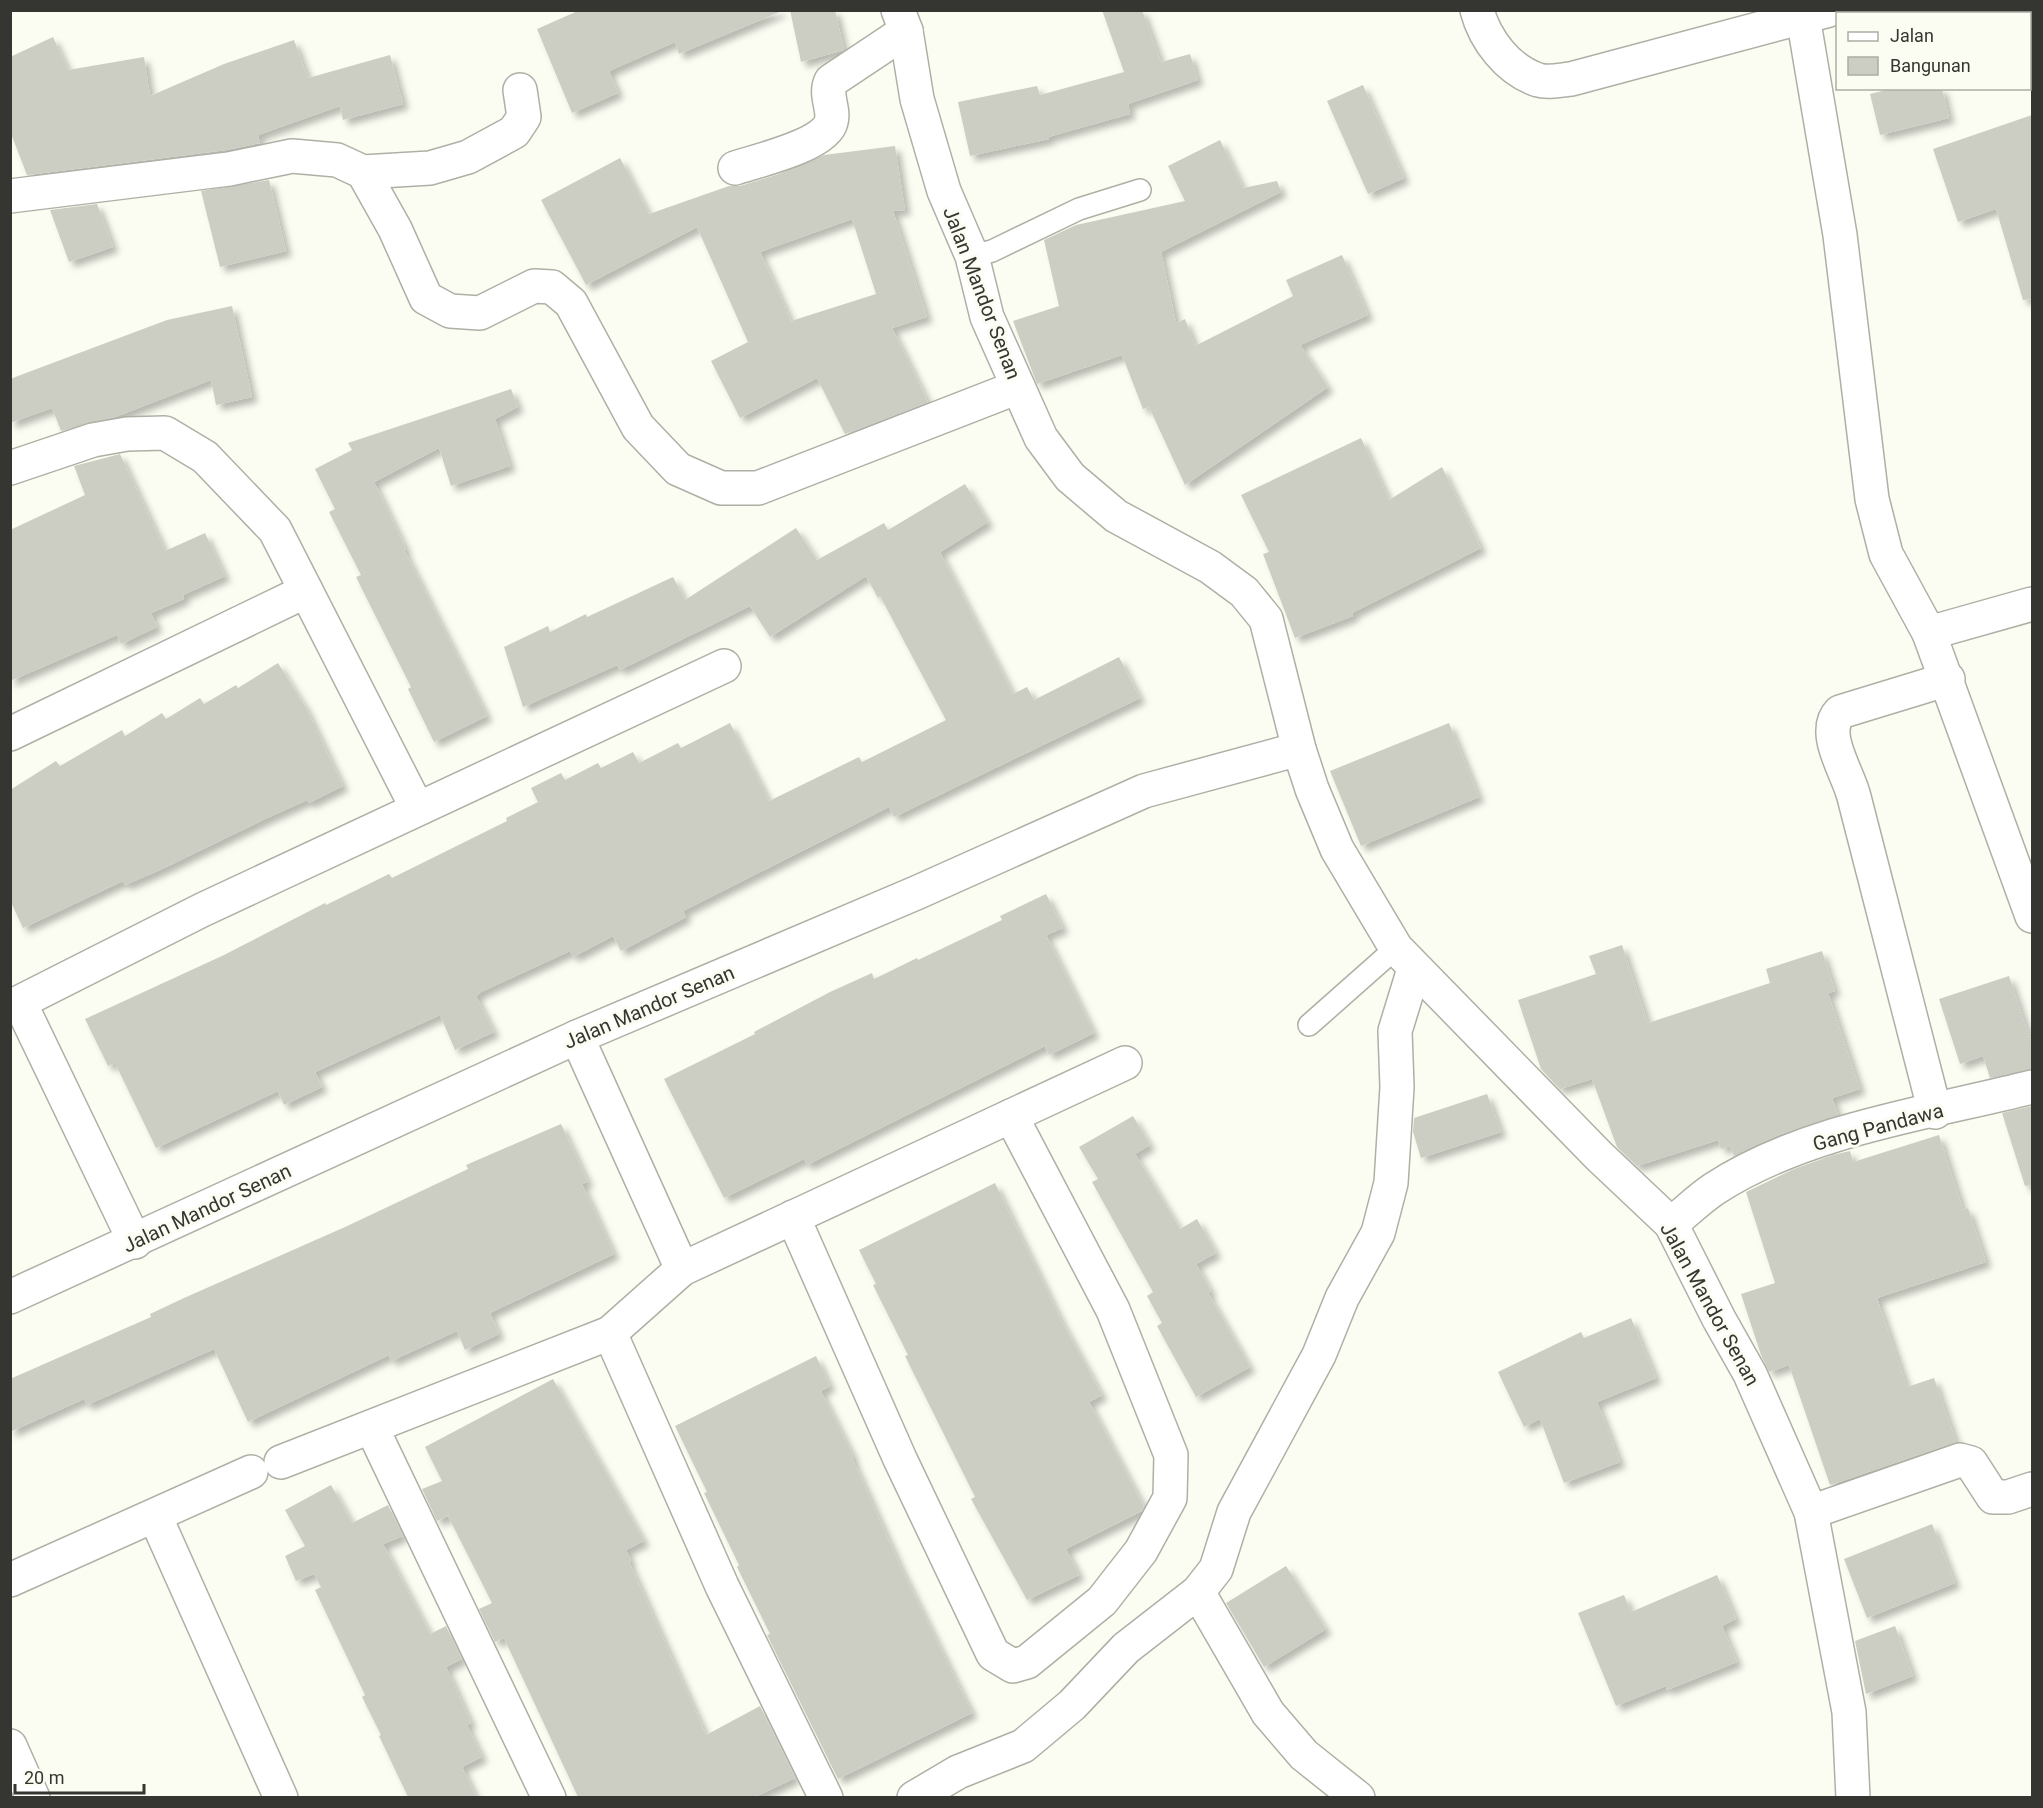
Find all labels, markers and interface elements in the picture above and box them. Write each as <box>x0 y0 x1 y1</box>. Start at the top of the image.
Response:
legend <box>1836 12 2031 90</box>
text: Jalan <box>1890 25 1934 46</box>
text: Bangunan <box>1890 55 1971 76</box>
street label: Jalan Mandor Senan <box>938 203 1026 383</box>
street label: Jalan Mandor Senan <box>560 960 738 1054</box>
street label: Gang Pandawa <box>1810 1098 1946 1156</box>
street label: Jalan Mandor Senan <box>119 1158 295 1258</box>
street label: Jalan Mandor Senan <box>1655 1218 1765 1390</box>
scale bar <box>15 1757 144 1795</box>
text: 20 m <box>24 1767 64 1788</box>

